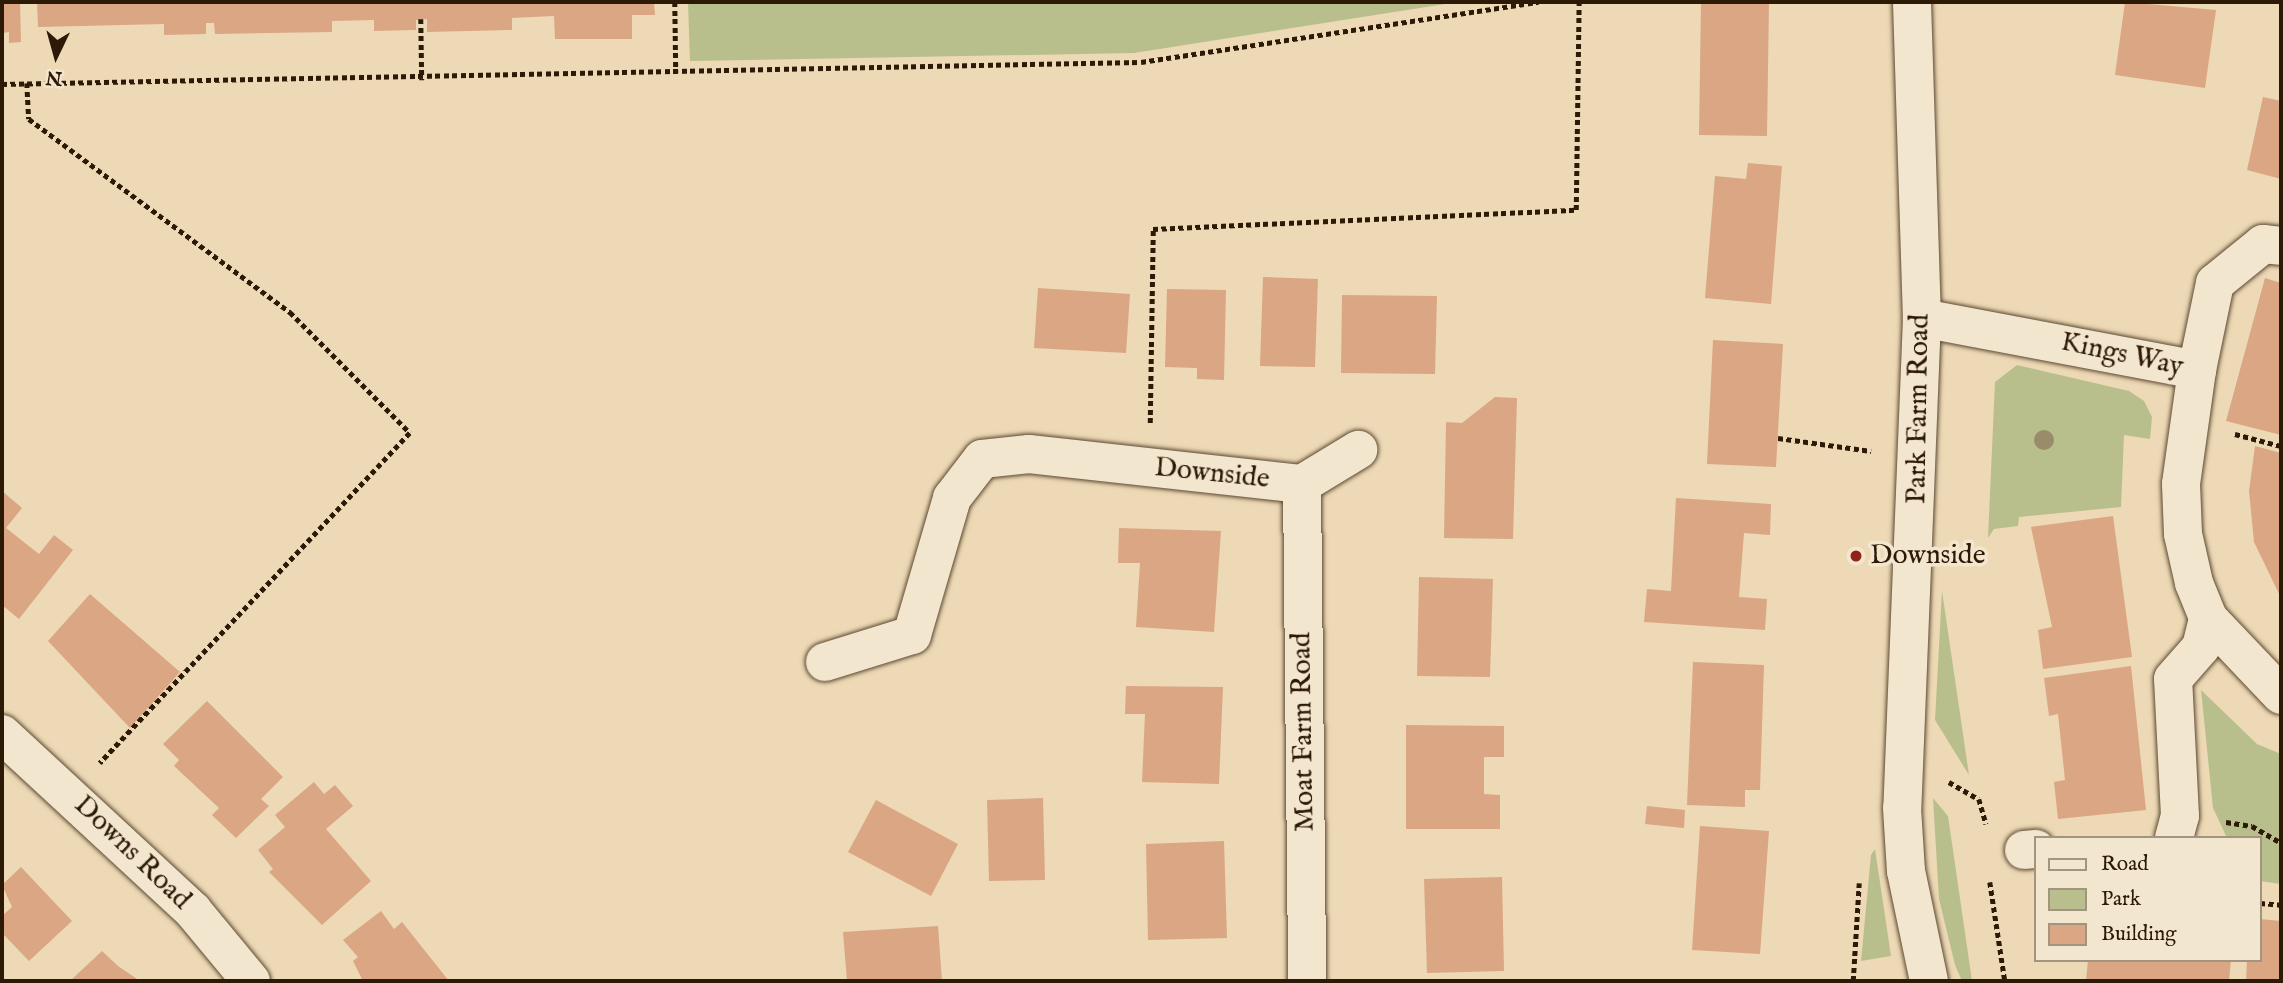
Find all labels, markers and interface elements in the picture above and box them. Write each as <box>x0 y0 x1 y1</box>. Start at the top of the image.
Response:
north arrow <box>21 21 91 91</box>
text: N <box>45 64 63 90</box>
street label: Park Farm Road <box>1901 314 1937 504</box>
street label: Kings Way <box>2058 326 2186 384</box>
street label: Downside <box>1153 451 1271 497</box>
place label: Downside <box>1870 539 1986 573</box>
marker: Downside <box>1848 548 1864 564</box>
street label: Moat Farm Road <box>1285 632 1323 832</box>
street label: Downs Road <box>66 789 198 917</box>
legend <box>2035 836 2262 962</box>
text: Road <box>2101 851 2148 878</box>
text: Park <box>2101 886 2141 913</box>
text: Building <box>2101 921 2176 948</box>

